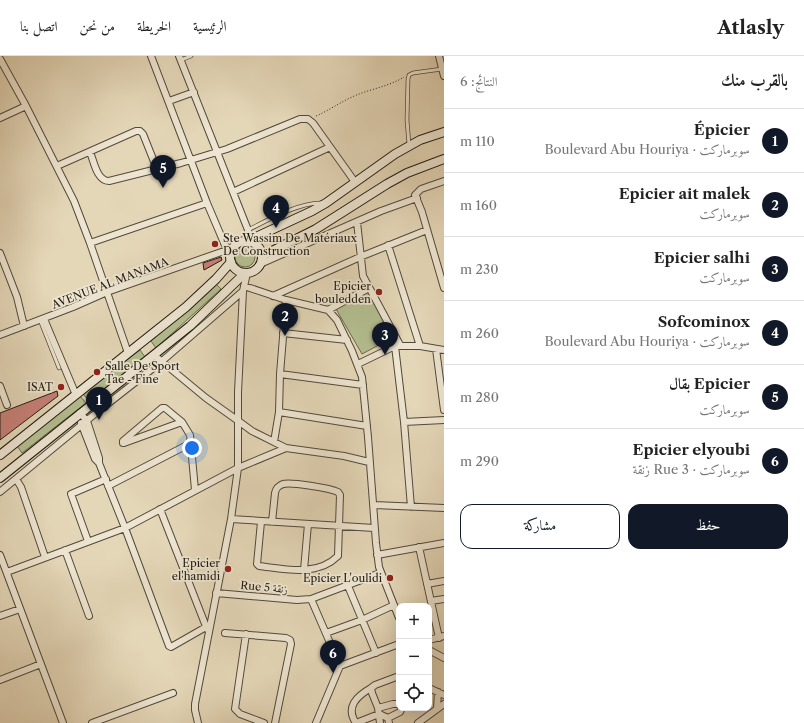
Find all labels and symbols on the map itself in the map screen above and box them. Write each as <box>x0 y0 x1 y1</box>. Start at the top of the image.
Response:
pin: 5 <box>150 155 176 188</box>
pin: 4 <box>263 195 289 228</box>
place label: Ste Wassim De Matériaux De Construction <box>223 231 358 258</box>
marker: Ste Wassim De Matériaux De Construction <box>210 239 220 249</box>
street label: AVENUE AL MANAMA <box>49 254 171 312</box>
place label: Epicier bouledden <box>315 279 371 306</box>
marker: Epicier bouledden <box>374 287 384 297</box>
pin: 2 <box>272 303 298 336</box>
pin: 3 <box>372 322 398 355</box>
place label: Salle De Sport Tae - Fine <box>105 359 180 386</box>
marker: Salle De Sport Tae - Fine <box>92 367 102 377</box>
place label: ISAT <box>27 380 54 394</box>
marker: ISAT <box>56 382 66 392</box>
pin: 1 <box>86 387 112 420</box>
your location <box>182 438 202 458</box>
place label: Epicier el'hamidi <box>172 556 221 583</box>
marker: Epicier el'hamidi <box>223 564 233 574</box>
place label: Epicier L'oulidi <box>303 571 383 585</box>
marker: Epicier L'oulidi <box>385 573 395 583</box>
street label: Rue 5 زنقة <box>240 578 288 596</box>
pin: 6 <box>320 640 346 673</box>

